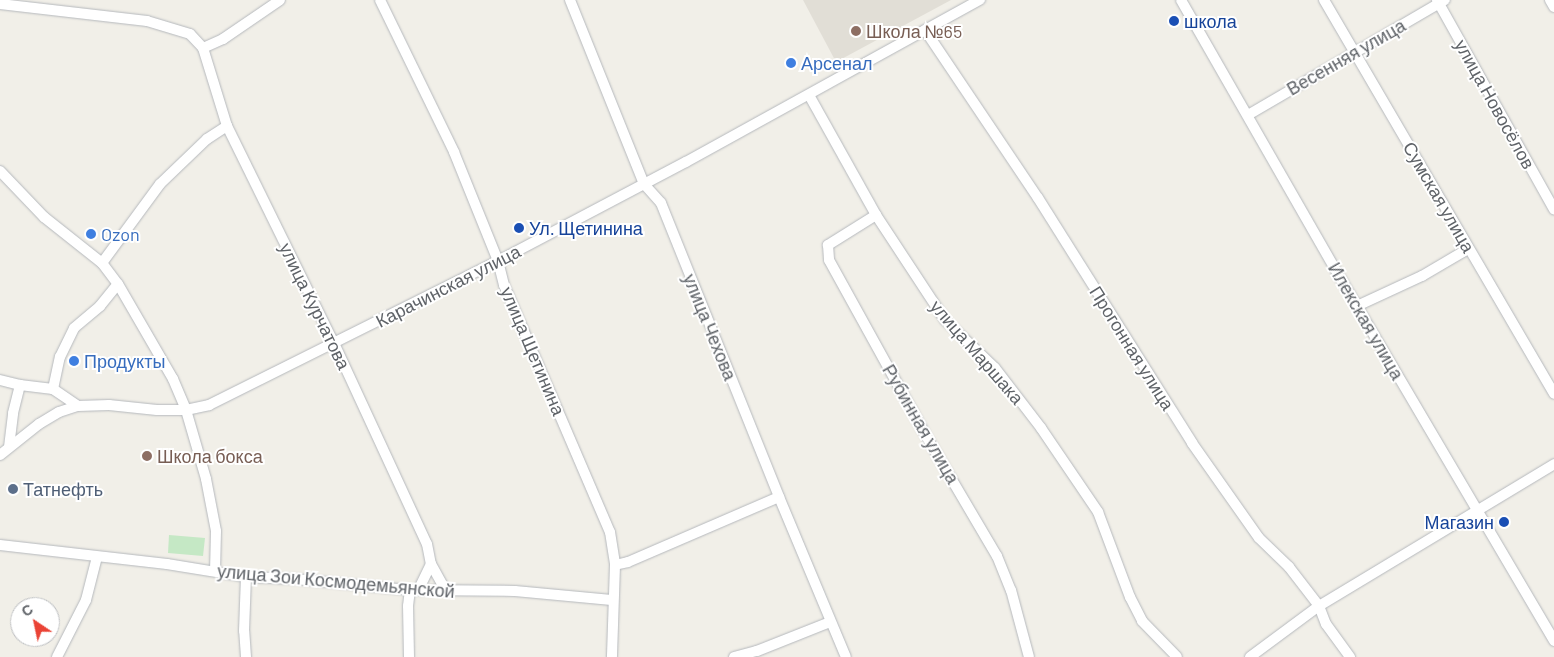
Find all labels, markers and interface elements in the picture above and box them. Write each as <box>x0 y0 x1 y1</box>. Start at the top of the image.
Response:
place label: школа <box>1184 10 1237 32</box>
street label: Весенняя улица <box>1283 14 1409 100</box>
marker: школа <box>1168 15 1180 27</box>
place label: Школа №65 <box>866 20 962 42</box>
marker: Школа №65 <box>850 25 862 37</box>
street label: улица Новосёлов <box>1450 35 1540 173</box>
place label: Арсенал <box>801 52 872 74</box>
marker: Арсенал <box>785 57 797 69</box>
street label: Сумская улица <box>1399 138 1479 256</box>
place label: Ул. Щетинина <box>529 217 643 239</box>
marker: Ул. Щетинина <box>513 222 525 234</box>
place label: Ozon <box>101 223 140 245</box>
marker: Ozon <box>85 228 97 240</box>
street label: улица Курчатова <box>275 239 355 373</box>
street label: Карачинская улица <box>372 240 524 332</box>
street label: Илекская улица <box>1324 259 1408 383</box>
street label: улица Чехова <box>679 271 741 383</box>
street label: Прогонная улица <box>1085 282 1179 414</box>
street label: улица Щетинина <box>496 283 570 419</box>
street label: улица Маршака <box>926 295 1028 409</box>
place label: Продукты <box>84 350 165 372</box>
marker: Продукты <box>68 355 80 367</box>
street label: Рубинная улица <box>878 360 964 488</box>
place label: Школа бокса <box>157 445 263 467</box>
marker: Школа бокса <box>141 450 153 462</box>
place label: Татнефть <box>23 478 103 500</box>
marker: Татнефть <box>7 483 19 495</box>
place label: Магазин <box>1425 511 1494 533</box>
marker: Магазин <box>1498 516 1510 528</box>
street label: улица Зои Космодемьянской <box>216 560 456 602</box>
north arrow <box>10 597 60 647</box>
text: С <box>18 600 36 620</box>

